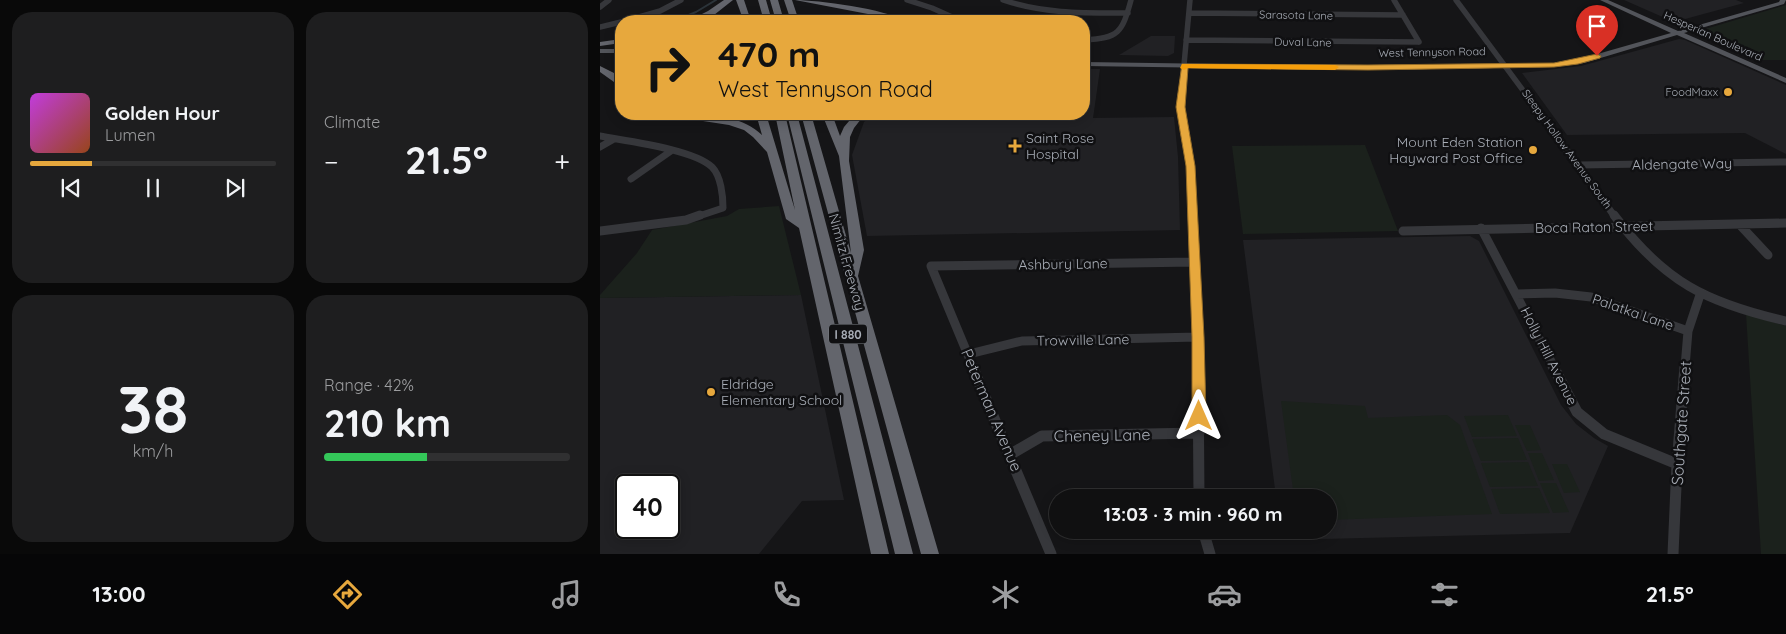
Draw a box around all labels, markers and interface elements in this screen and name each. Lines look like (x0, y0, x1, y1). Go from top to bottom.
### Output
pin (1576, 5, 1618, 56)
street label: Sarasota Lane (1259, 7, 1333, 23)
street label: Hesperian Boulevard (1661, 8, 1765, 64)
icon: arrive (1583, 12, 1611, 40)
text: 470 m (718, 32, 820, 76)
icon: right (635, 35, 700, 100)
street label: Duval Lane (1274, 35, 1332, 49)
street label: West Tennyson Road (1378, 44, 1486, 60)
text: West Tennyson Road (718, 75, 933, 103)
place label: FoodMaxx (1666, 85, 1718, 99)
marker: FoodMaxx (1722, 86, 1734, 98)
street label: Sleepy Hollow Avenue South (1519, 87, 1615, 211)
text: Golden Hour (105, 101, 220, 125)
text: Climate (324, 112, 380, 132)
text: Lumen (105, 125, 156, 145)
place label: Saint Rose Hospital (1026, 129, 1094, 163)
place label: Mount Eden Station Hayward Post Office (1389, 133, 1523, 167)
text: 21.5° (405, 136, 488, 184)
marker: Saint Rose Hospital (1008, 139, 1022, 153)
text: − (324, 144, 339, 179)
text: + (554, 144, 570, 179)
marker: Mount Eden Station Hayward Post Office (1527, 144, 1539, 156)
street label: Aldengate Way (1632, 154, 1732, 174)
icon: previous (57, 174, 85, 202)
icon: pause (139, 174, 167, 202)
icon: next (221, 174, 249, 202)
street label: Nimitz Freeway (825, 211, 869, 313)
street label: Boca Raton Street (1535, 217, 1654, 237)
street label: Ashbury Lane (1018, 254, 1108, 274)
street label: Palatka Lane (1590, 290, 1676, 334)
street label: Holly Hill Avenue (1517, 304, 1582, 408)
road number: I 880 (829, 324, 867, 344)
street label: Trowville Lane (1037, 330, 1130, 350)
street label: Peterman Avenue (957, 346, 1027, 474)
street label: Southgate Street (1667, 360, 1695, 486)
text: 38 (118, 368, 188, 449)
text: Range · 42% (324, 375, 414, 395)
place label: Eldridge Elementary School (721, 375, 842, 409)
marker: Eldridge Elementary School (705, 386, 717, 398)
position arrow (1172, 389, 1224, 441)
text: 210 km (324, 399, 451, 447)
street label: Cheney Lane (1053, 424, 1151, 446)
text: km/h (133, 441, 173, 461)
speed limit sign: 40 (615, 474, 680, 539)
text: 13:03 · 3 min · 960 m (1103, 502, 1283, 526)
icon: directions (330, 577, 365, 612)
icon: music (549, 577, 584, 612)
icon: phone (769, 577, 804, 612)
icon: climate (988, 577, 1023, 612)
icon: car (1207, 577, 1242, 612)
icon: filters (1427, 577, 1462, 612)
text: 13:00 (92, 580, 146, 608)
text: 21.5° (1646, 580, 1694, 608)

